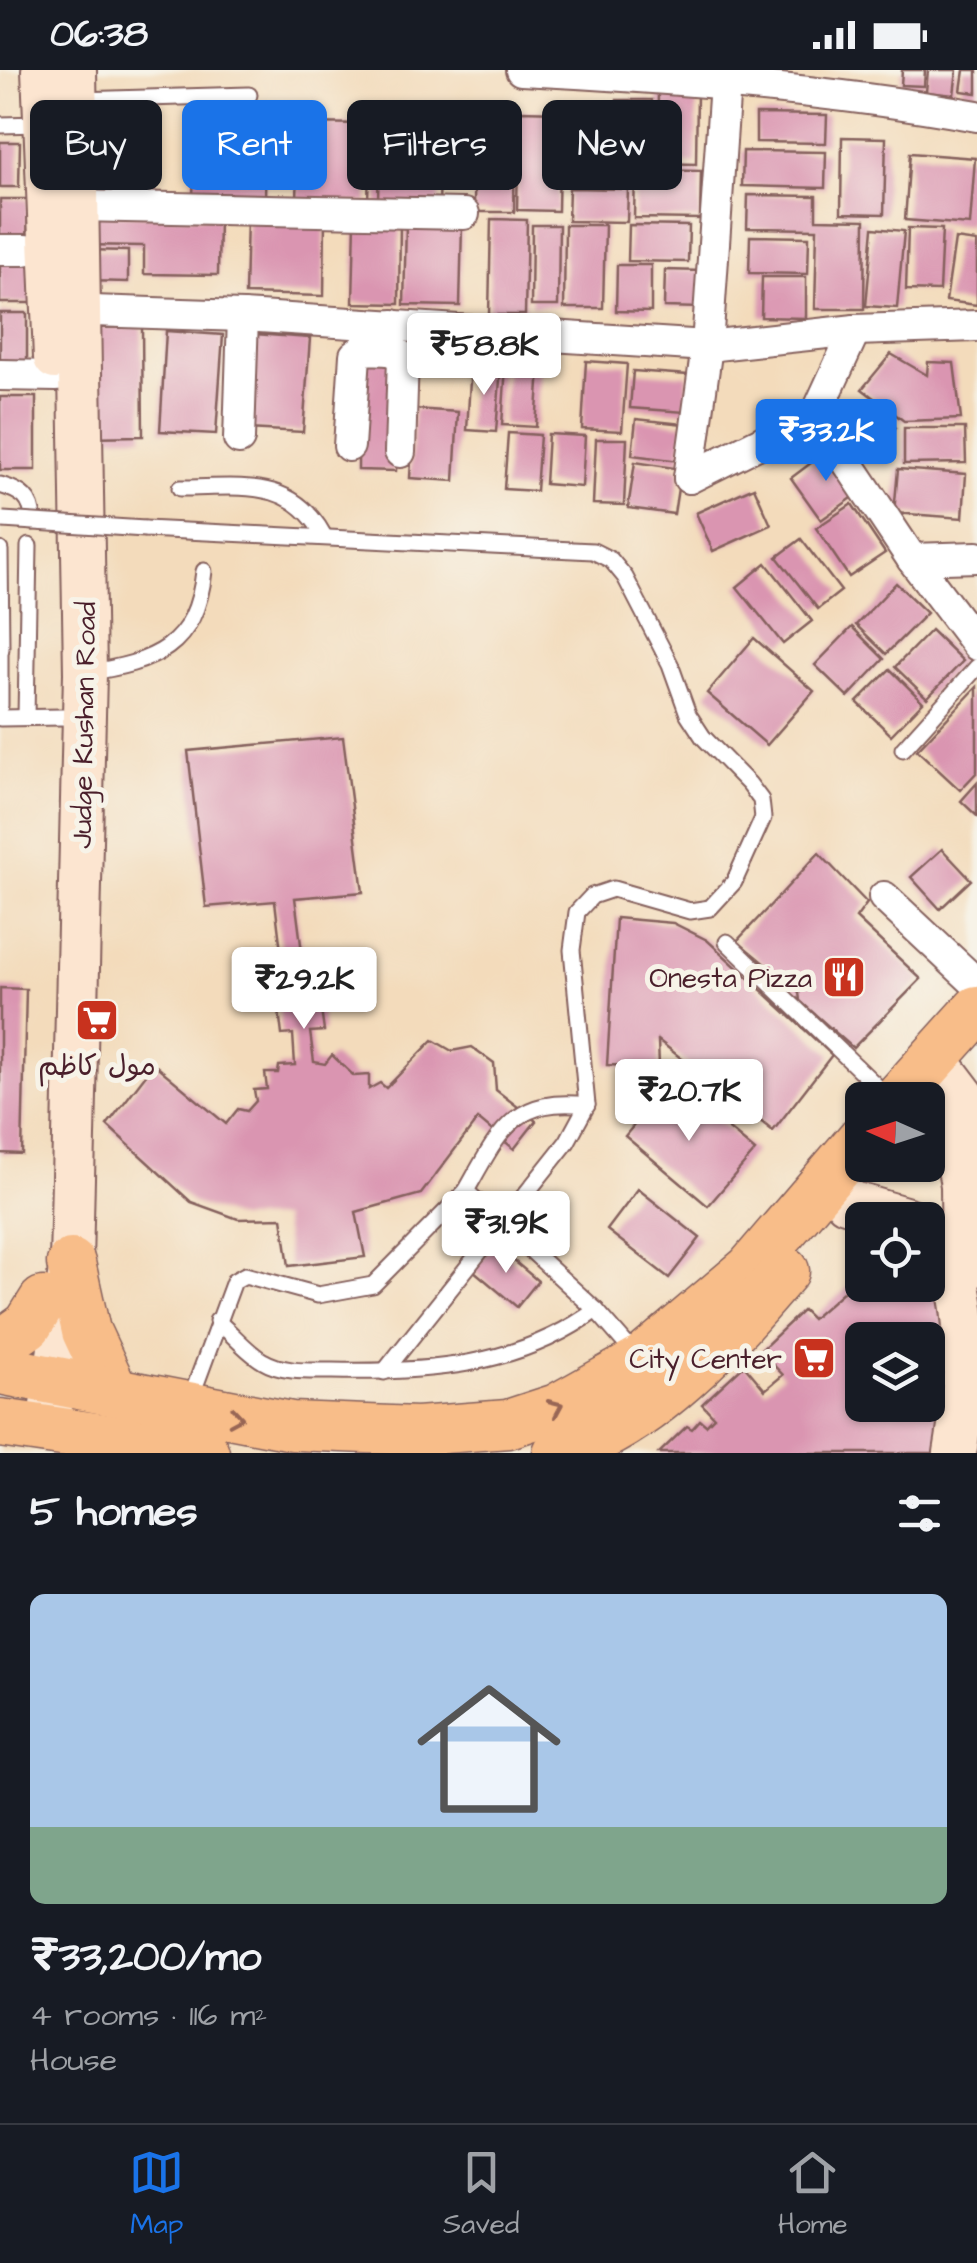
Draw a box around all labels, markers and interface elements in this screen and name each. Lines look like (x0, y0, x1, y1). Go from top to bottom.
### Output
text: 06:38 (50, 9, 148, 61)
chip: Buy (30, 100, 162, 190)
chip: Rent (182, 100, 327, 190)
chip: Filters (347, 100, 522, 190)
chip: New (542, 100, 682, 190)
pin: ₹58.8K (403, 313, 565, 398)
text: ₹58.8K (429, 323, 539, 368)
pin: ₹33.2K (745, 399, 907, 484)
text: ₹33.2K (778, 409, 874, 454)
street label: Judge Kushan Road (63, 601, 107, 849)
pin: ₹29.2K (223, 947, 385, 1032)
restaurant icon: Onesta Pizza (821, 954, 867, 1000)
text: ₹29.2K (254, 957, 354, 1002)
place label: Onesta Pizza (649, 959, 812, 998)
supermarket icon: مول كاظم (74, 997, 120, 1043)
place label: مول كاظم (38, 1047, 156, 1087)
pin: ₹20.7K (608, 1059, 770, 1144)
text: ₹20.7K (637, 1069, 741, 1114)
north arrow (845, 1082, 945, 1182)
map controls (845, 1082, 945, 1422)
pin: ₹31.9K (425, 1191, 587, 1276)
text: ₹31.9K (464, 1201, 548, 1246)
button: locate (845, 1202, 945, 1302)
button: layers (845, 1322, 945, 1422)
supermarket icon: City Center (791, 1335, 837, 1381)
place label: City Center (629, 1340, 782, 1381)
one-way arrow (546, 1399, 564, 1419)
one-way arrow (228, 1405, 244, 1426)
text: 5 homes (30, 1484, 197, 1542)
icon: filters (892, 1486, 947, 1541)
icon: home (399, 1659, 579, 1839)
text: ₹33,200/mo (30, 1929, 261, 1987)
text: 4 rooms · 116 m² (30, 1993, 267, 2038)
text: House (30, 2038, 117, 2083)
tab: Map (129, 2145, 184, 2244)
tab: Saved (443, 2145, 519, 2244)
tab: Home (778, 2145, 848, 2244)

